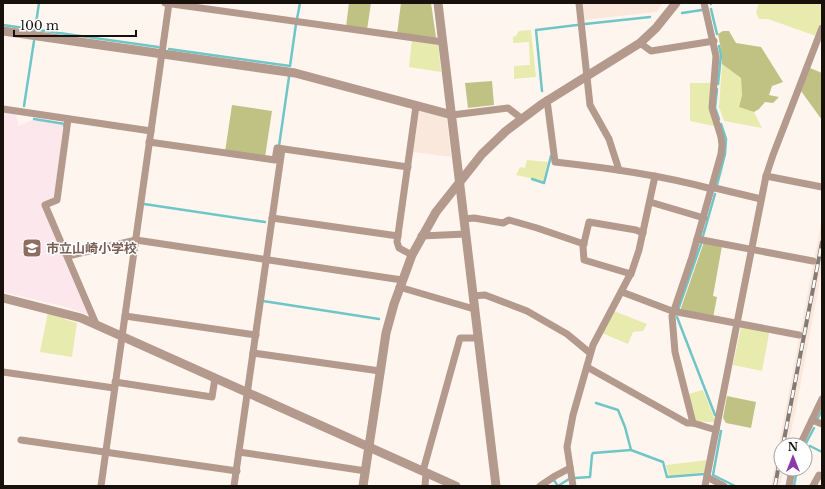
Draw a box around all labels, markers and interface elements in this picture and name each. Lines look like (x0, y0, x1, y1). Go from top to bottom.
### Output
scale bar (14, 12, 136, 38)
text: 100 m (20, 18, 59, 33)
school or university icon: 市立山崎小学校 (21, 237, 43, 259)
place label: 市立山崎小学校 (46, 240, 137, 257)
north arrow (773, 437, 813, 477)
text: N (788, 440, 799, 454)

